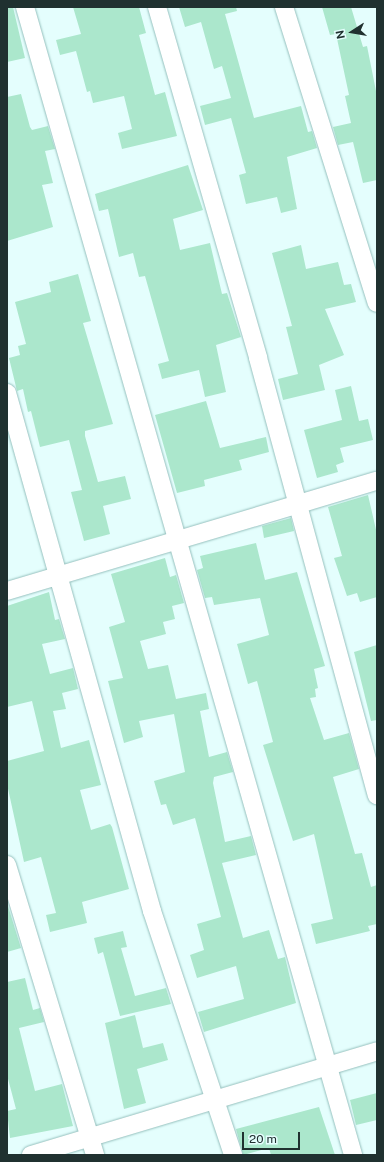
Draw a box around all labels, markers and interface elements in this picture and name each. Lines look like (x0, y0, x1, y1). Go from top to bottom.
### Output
north arrow (332, 12, 372, 52)
text: N (333, 29, 347, 40)
scale bar (244, 1124, 302, 1150)
text: 20 m (249, 1132, 277, 1146)

